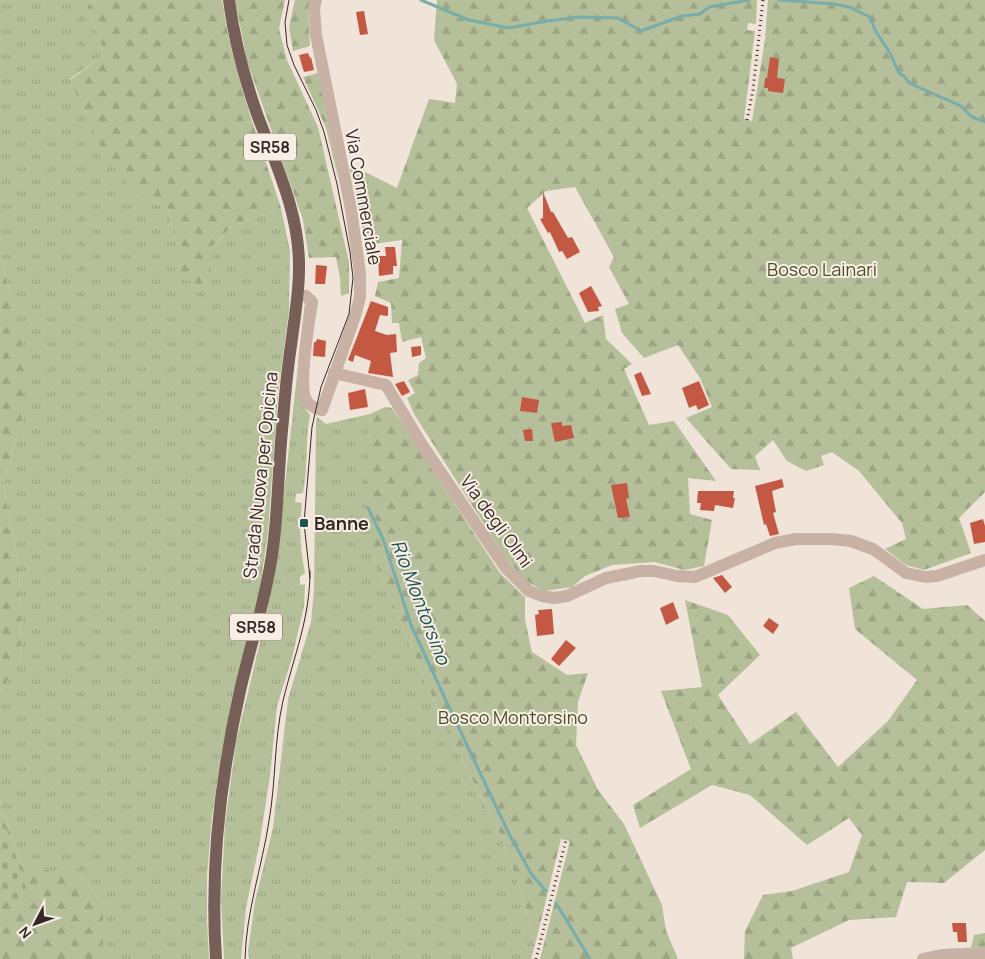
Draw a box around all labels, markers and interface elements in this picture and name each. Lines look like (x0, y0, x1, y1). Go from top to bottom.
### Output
street label: Via Commerciale (340, 127, 388, 267)
road number: SR58 (244, 134, 296, 160)
park label: Bosco Lainari (767, 257, 877, 281)
street label: Strada Nuova per Opicina (237, 370, 283, 580)
street label: Via degli Olmi (455, 470, 539, 572)
place label: Banne (314, 511, 369, 535)
marker: Banne (298, 517, 310, 529)
water label: Rio Montorsino (385, 536, 457, 670)
road number: SR58 (230, 614, 282, 640)
park label: Bosco Montorsino (438, 705, 588, 729)
north arrow (10, 899, 60, 949)
text: N (14, 923, 35, 943)

